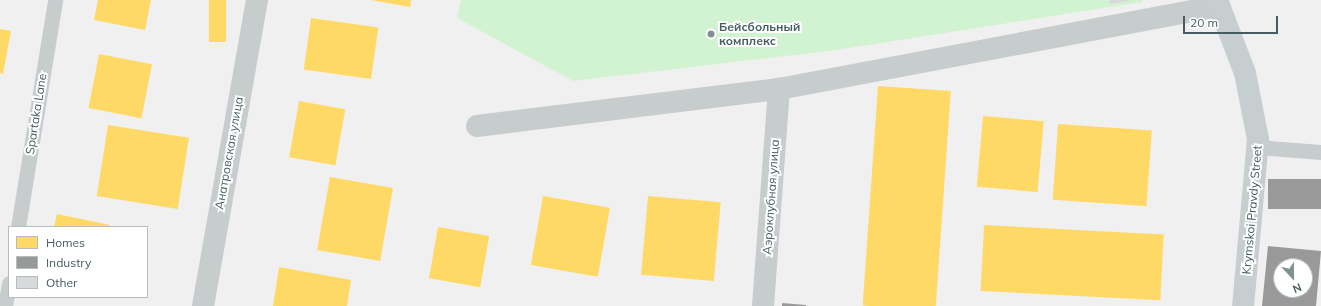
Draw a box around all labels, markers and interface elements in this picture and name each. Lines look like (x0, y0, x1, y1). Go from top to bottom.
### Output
scale bar (1185, 8, 1280, 34)
text: 20 m (1190, 15, 1218, 30)
place label: Бейсбольный комплекс (719, 20, 800, 48)
marker: Бейсбольный комплекс (706, 29, 716, 39)
street label: Spartaka Lane (22, 73, 50, 155)
street label: Анатровская улица (212, 95, 246, 211)
street label: Аэроклубная улица (760, 139, 782, 255)
street label: Krymskoi Pravdy Street (1239, 145, 1265, 275)
legend (8, 226, 148, 298)
text: Homes (46, 235, 85, 250)
text: Industry (46, 255, 91, 270)
north arrow (1273, 258, 1313, 298)
text: Other (46, 275, 77, 290)
text: N (1291, 280, 1304, 296)

